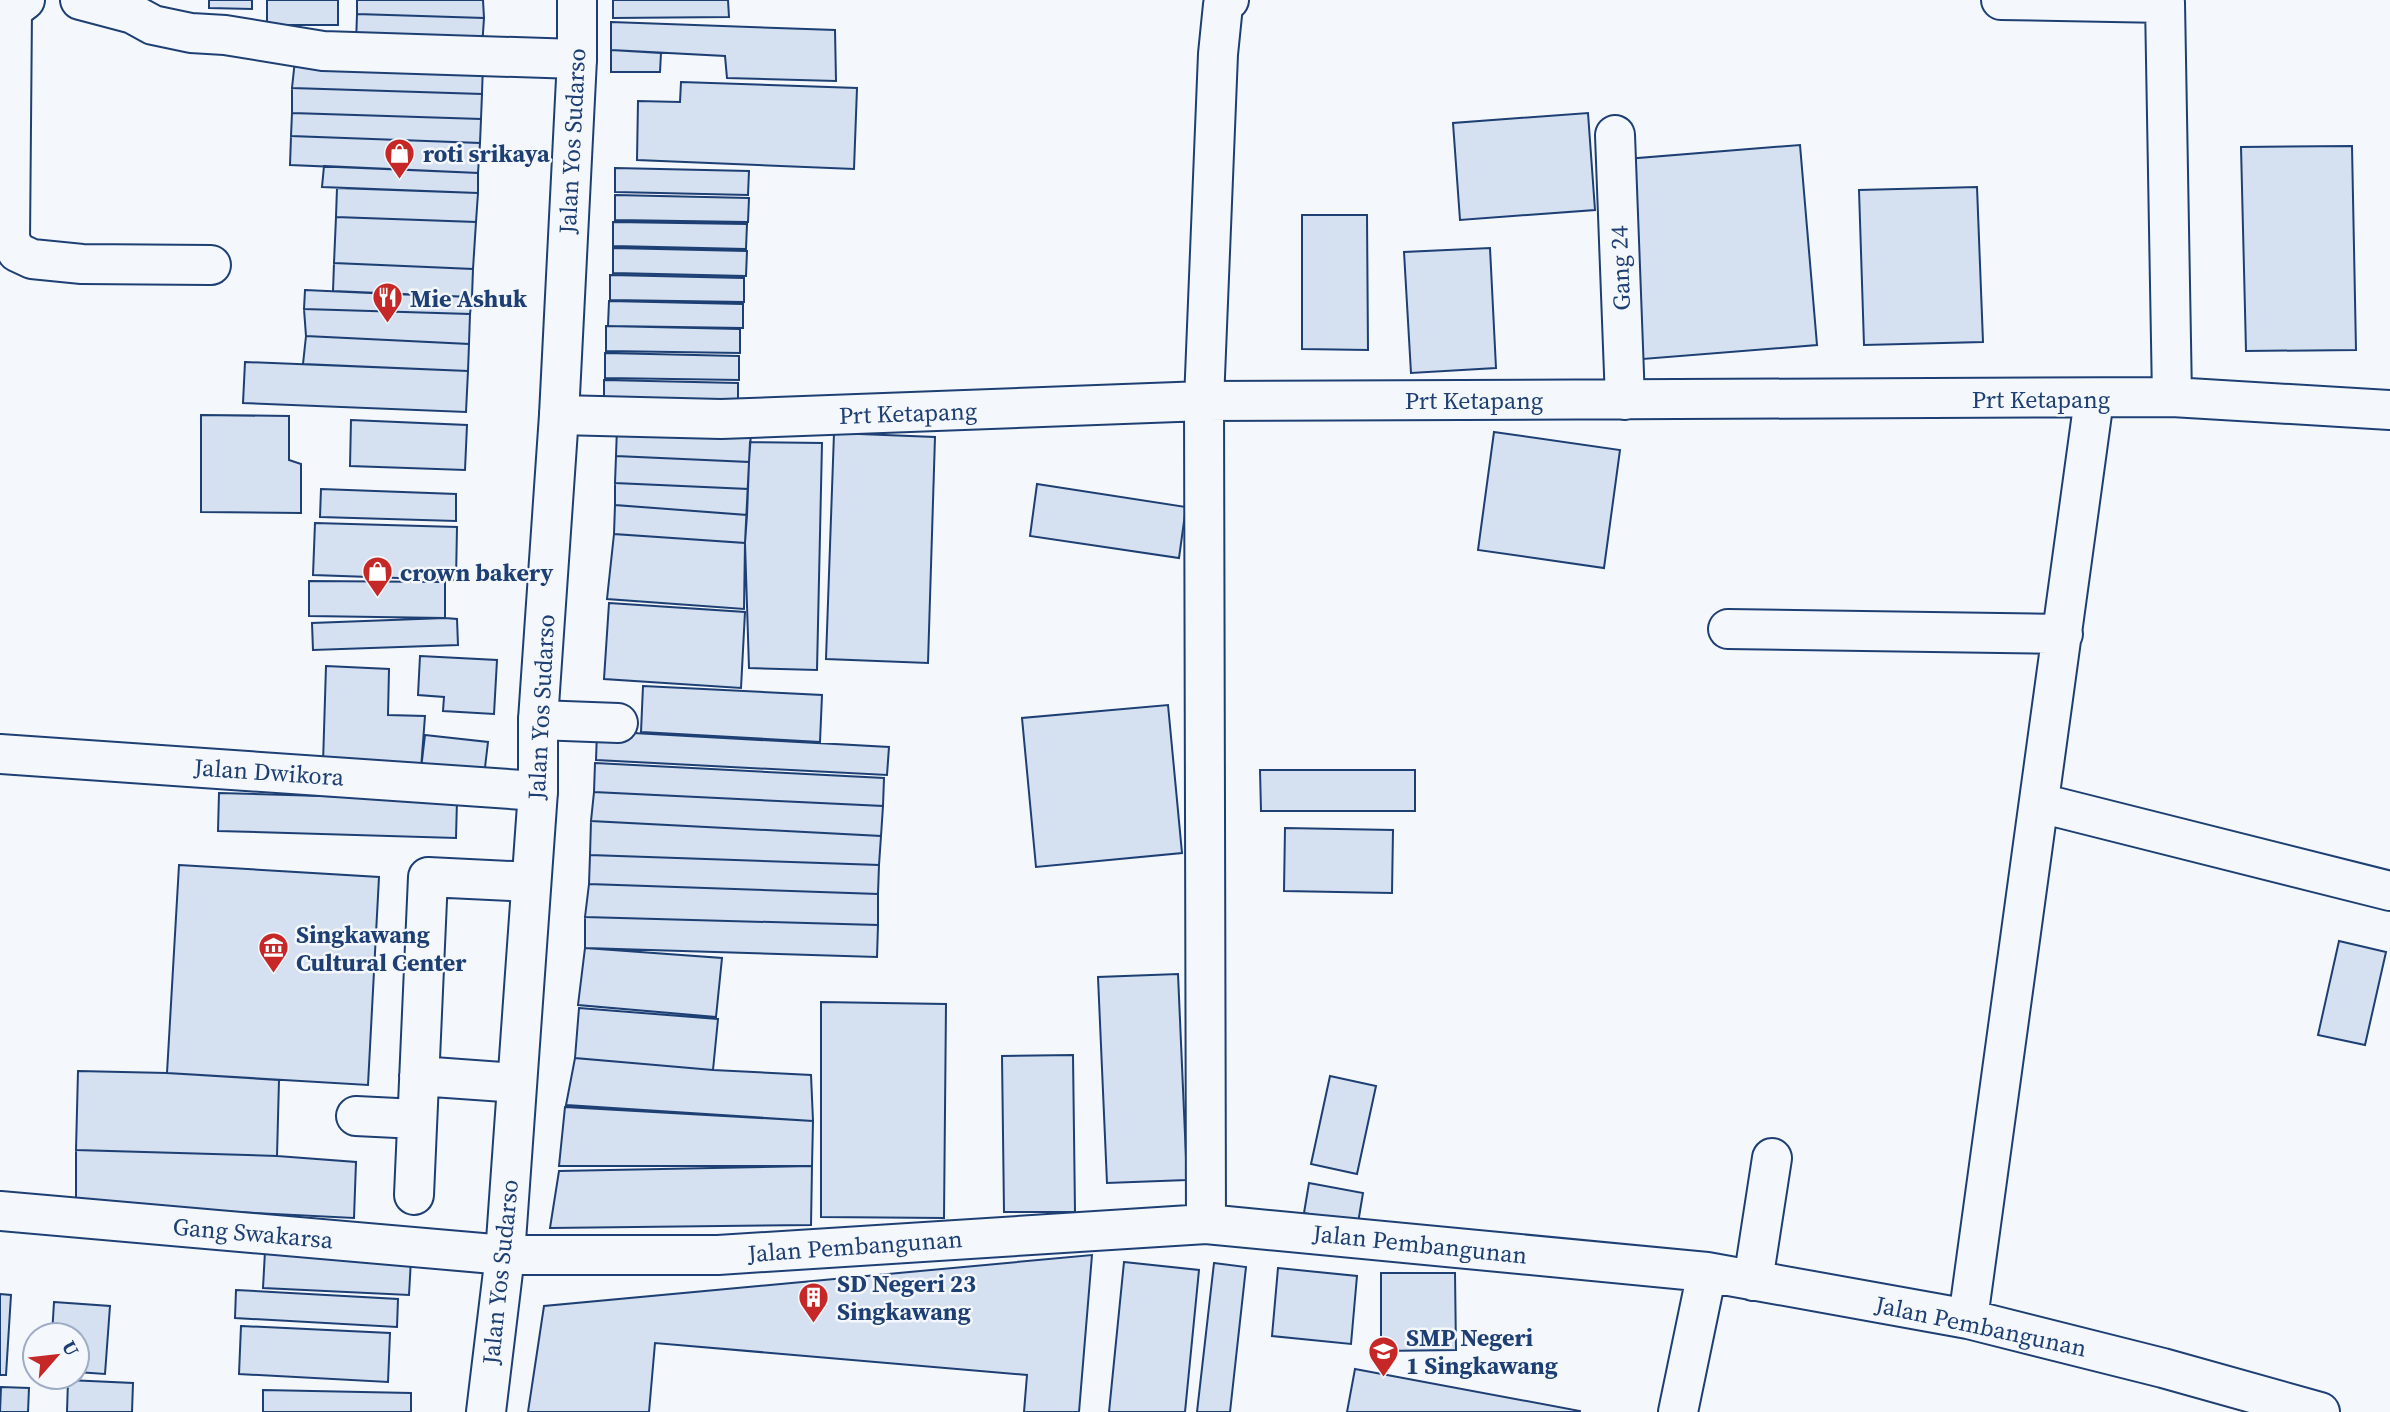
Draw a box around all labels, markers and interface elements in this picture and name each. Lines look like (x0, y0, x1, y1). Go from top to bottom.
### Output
street label: Jalan Yos Sudarso (551, 47, 593, 236)
shop icon: roti srikaya (383, 136, 417, 180)
place label: roti srikaya (423, 137, 550, 170)
street label: Gang 24 (1602, 225, 1638, 311)
restaurant icon: Mie Ashuk (370, 281, 404, 325)
place label: Mie Ashuk (410, 282, 528, 315)
street label: Prt Ketapang (1972, 383, 2110, 416)
street label: Prt Ketapang (1405, 384, 1543, 417)
street label: Prt Ketapang (838, 394, 978, 432)
shop icon: crown bakery (360, 555, 394, 599)
place label: crown bakery (400, 556, 553, 589)
street label: Jalan Yos Sudarso (520, 613, 562, 802)
street label: Jalan Dwikora (192, 750, 346, 794)
place label: Singkawang Cultural Center (296, 918, 467, 979)
museum icon: Singkawang Cultural Center (256, 931, 290, 975)
street label: Jalan Yos Sudarso (474, 1178, 526, 1367)
street label: Gang Swakarsa (171, 1210, 335, 1257)
street label: Jalan Pembangunan (1310, 1216, 1529, 1272)
street label: Jalan Pembangunan (745, 1222, 964, 1270)
place label: SD Negeri 23 Singkawang (837, 1267, 976, 1328)
building icon: SD Negeri 23 Singkawang (797, 1280, 831, 1324)
street label: Jalan Pembangunan (1871, 1287, 2090, 1365)
north arrow (21, 1321, 91, 1391)
place label: SMP Negeri 1 Singkawang (1406, 1321, 1558, 1382)
school or university icon: SMP Negeri 1 Singkawang (1366, 1334, 1400, 1378)
text: U (56, 1336, 86, 1360)

